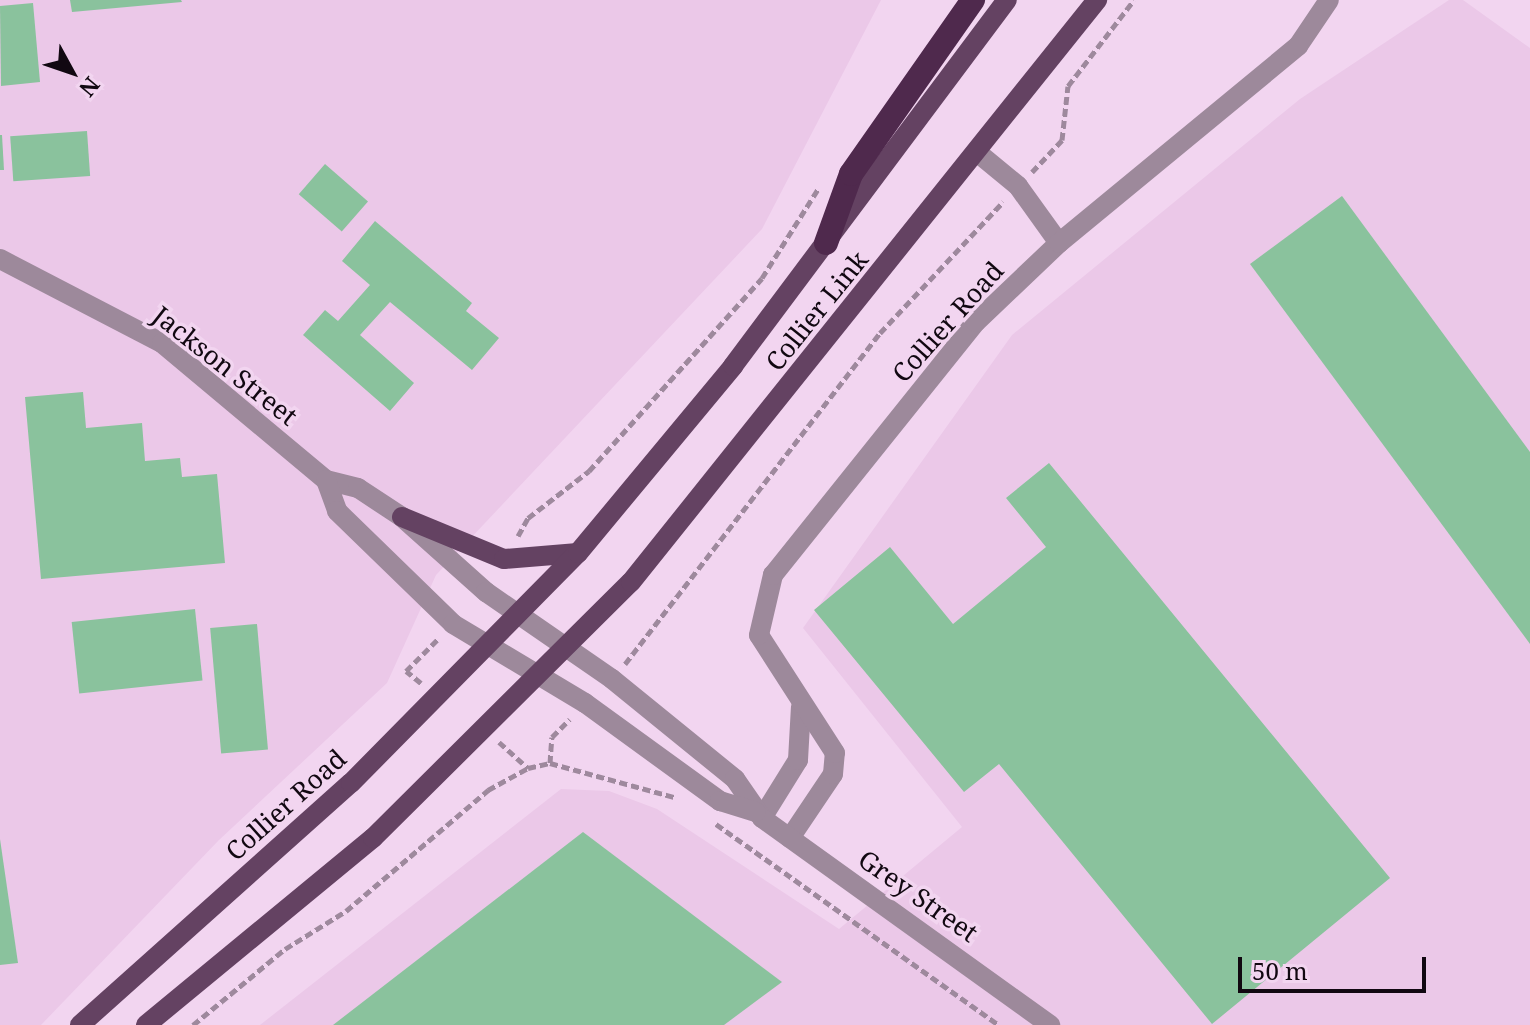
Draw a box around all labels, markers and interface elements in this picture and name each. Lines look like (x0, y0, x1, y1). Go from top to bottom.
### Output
north arrow (32, 32, 112, 112)
text: N (73, 71, 107, 104)
street label: Collier Link (759, 245, 875, 377)
street label: Collier Road (886, 255, 1010, 389)
street label: Jackson Street (147, 300, 303, 432)
street label: Collier Road (219, 743, 353, 867)
street label: Grey Street (852, 843, 984, 949)
scale bar (1242, 941, 1430, 991)
text: 50 m (1252, 954, 1308, 987)

